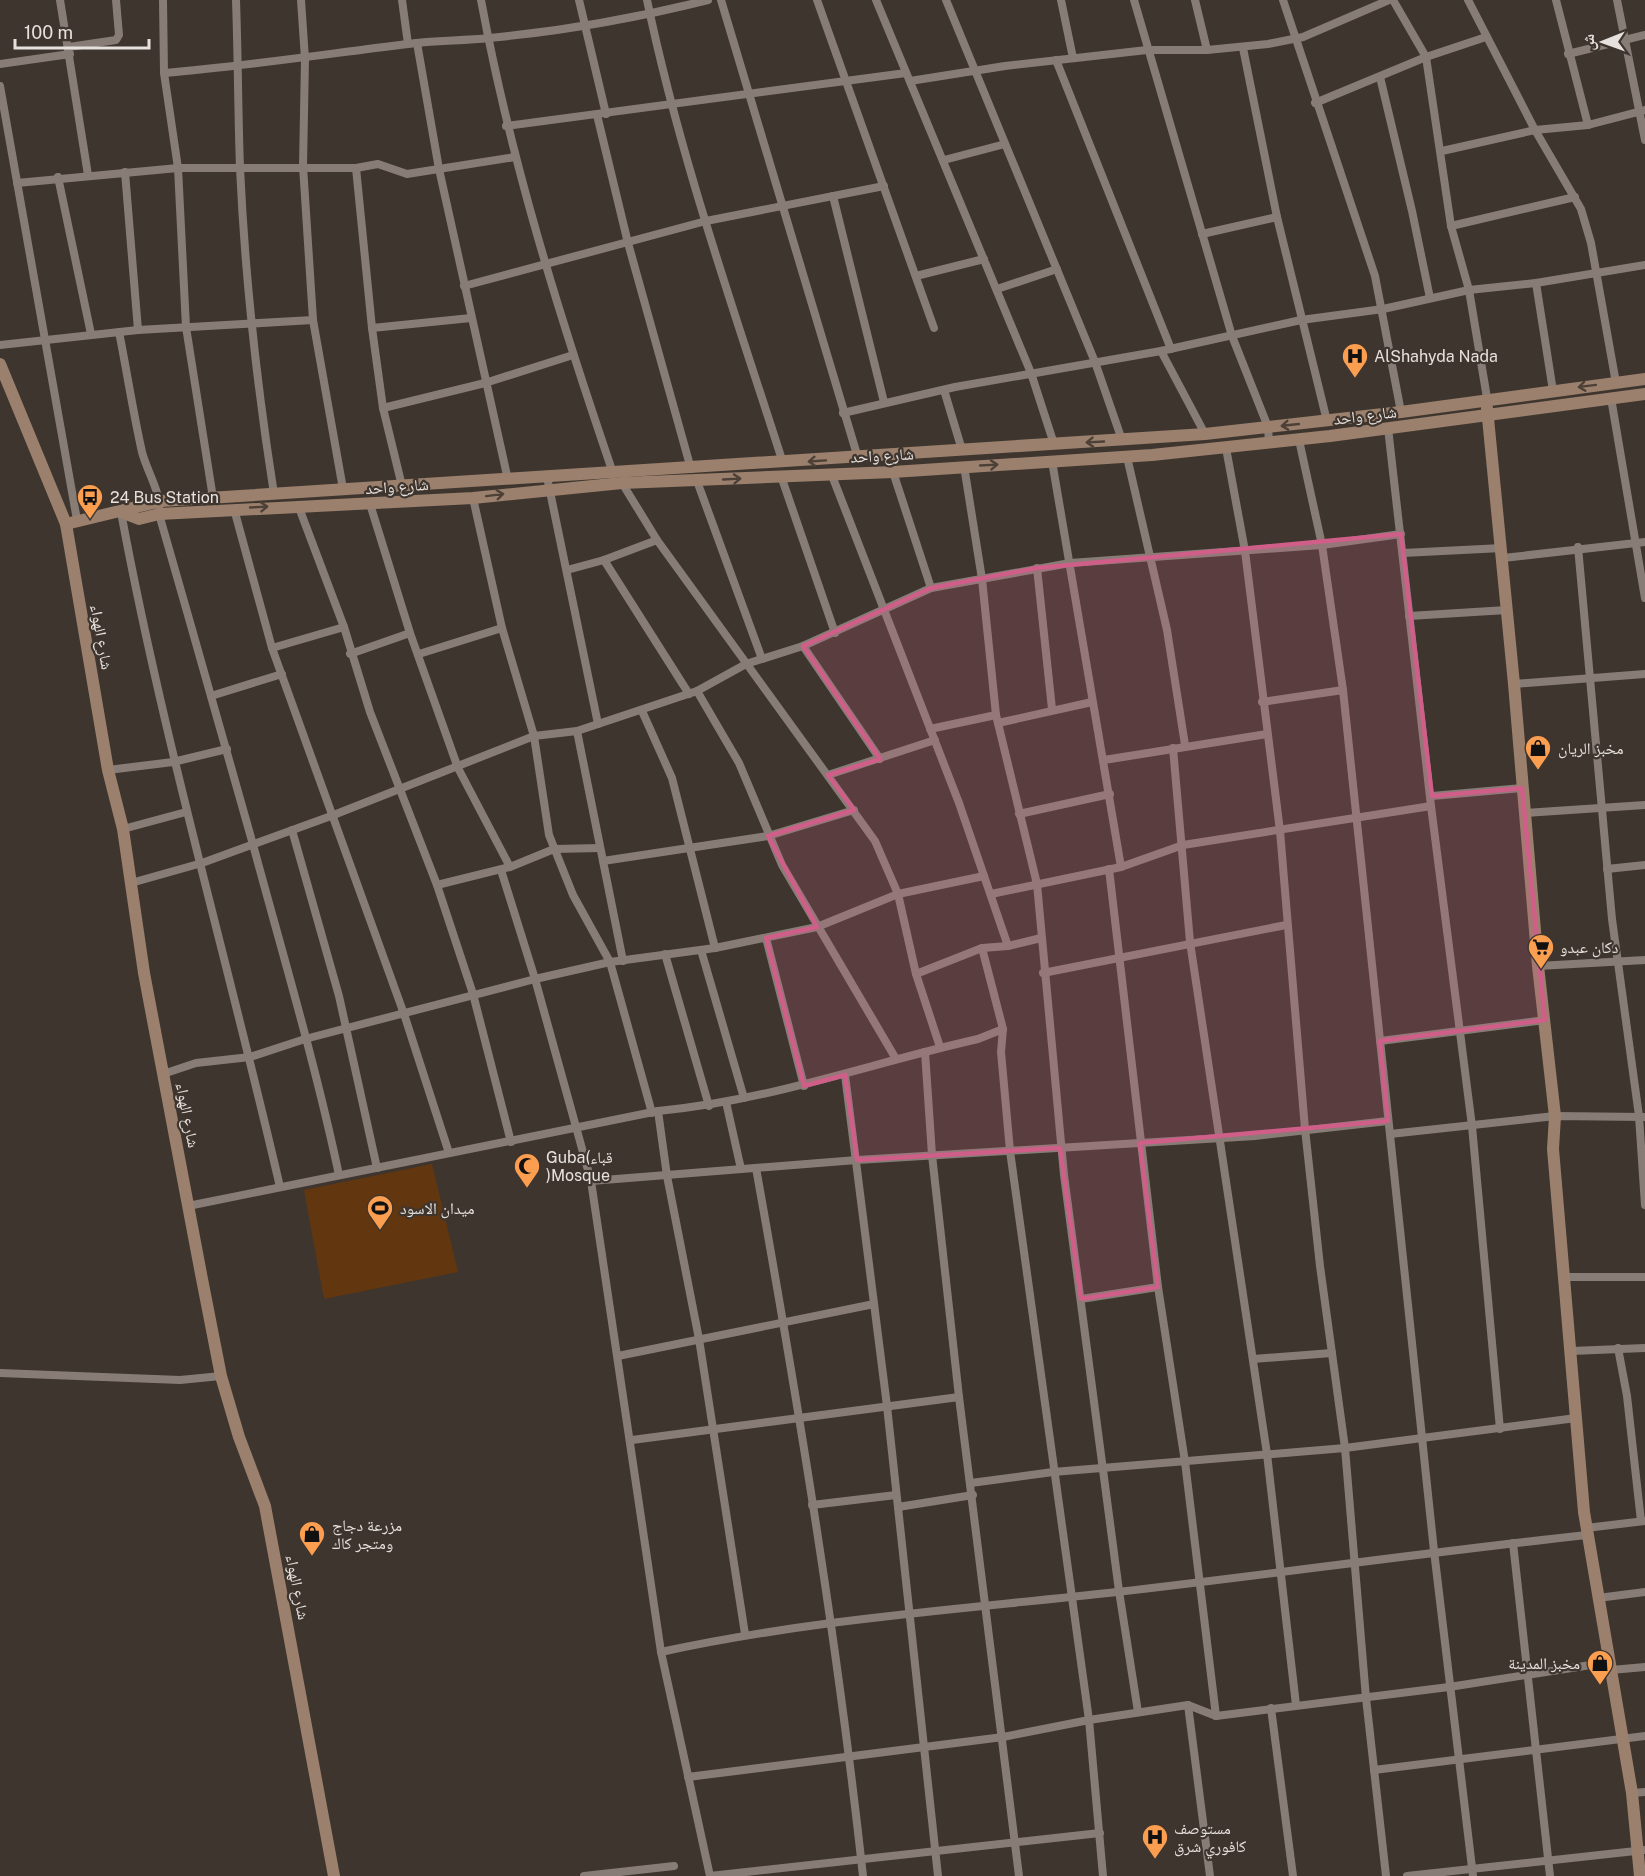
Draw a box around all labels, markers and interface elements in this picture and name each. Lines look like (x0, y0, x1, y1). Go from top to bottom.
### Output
scale bar (15, 12, 148, 50)
north arrow (1573, 12, 1633, 72)
text: 100 m (24, 22, 73, 43)
text: ش (1579, 34, 1598, 51)
hospital icon: AlShahyda Nada (1340, 341, 1370, 379)
place label: AlShahyda Nada (1374, 347, 1498, 366)
one-way arrow (1578, 381, 1597, 392)
street label: شارع واحد (1332, 402, 1398, 430)
one-way arrow (1280, 419, 1300, 430)
one-way arrow (1086, 436, 1106, 447)
street label: شارع واحد (850, 444, 914, 468)
one-way arrow (808, 456, 827, 467)
one-way arrow (979, 459, 999, 470)
one-way arrow (721, 473, 741, 484)
street label: شارع واحد (365, 475, 429, 499)
bus stop icon: 24 Bus Station (75, 482, 105, 520)
place label: 24 Bus Station (110, 488, 219, 507)
one-way arrow (485, 489, 505, 500)
one-way arrow (248, 502, 268, 513)
street label: شارع الهواء (85, 603, 117, 671)
shop icon: مخبز الريان (1523, 733, 1553, 771)
place label: مخبز الريان (1558, 739, 1624, 759)
supermarket icon: دكان عبدو (1526, 932, 1556, 970)
place label: دكان عبدو (1560, 938, 1618, 958)
street label: شارع الهواء (171, 1081, 203, 1149)
place label: Guba(قباء )Mosque (546, 1148, 613, 1185)
mosque icon: Guba(قباء )Mosque (512, 1151, 542, 1189)
sports icon: ميدان الاسود (365, 1193, 395, 1231)
place label: ميدان الاسود (400, 1199, 474, 1219)
place label: مزرعة دجاج ومتجر كاك (332, 1516, 402, 1553)
shop icon: مزرعة دجاج ومتجر كاك (297, 1519, 327, 1557)
street label: شارع الهواء (281, 1553, 313, 1621)
shop icon: مخبز المدينة (1585, 1648, 1615, 1686)
place label: مخبز المدينة (1508, 1654, 1580, 1673)
place label: مستوصف كافوري شرق (1174, 1819, 1247, 1859)
hospital icon: مستوصف كافوري شرق (1140, 1822, 1170, 1860)

